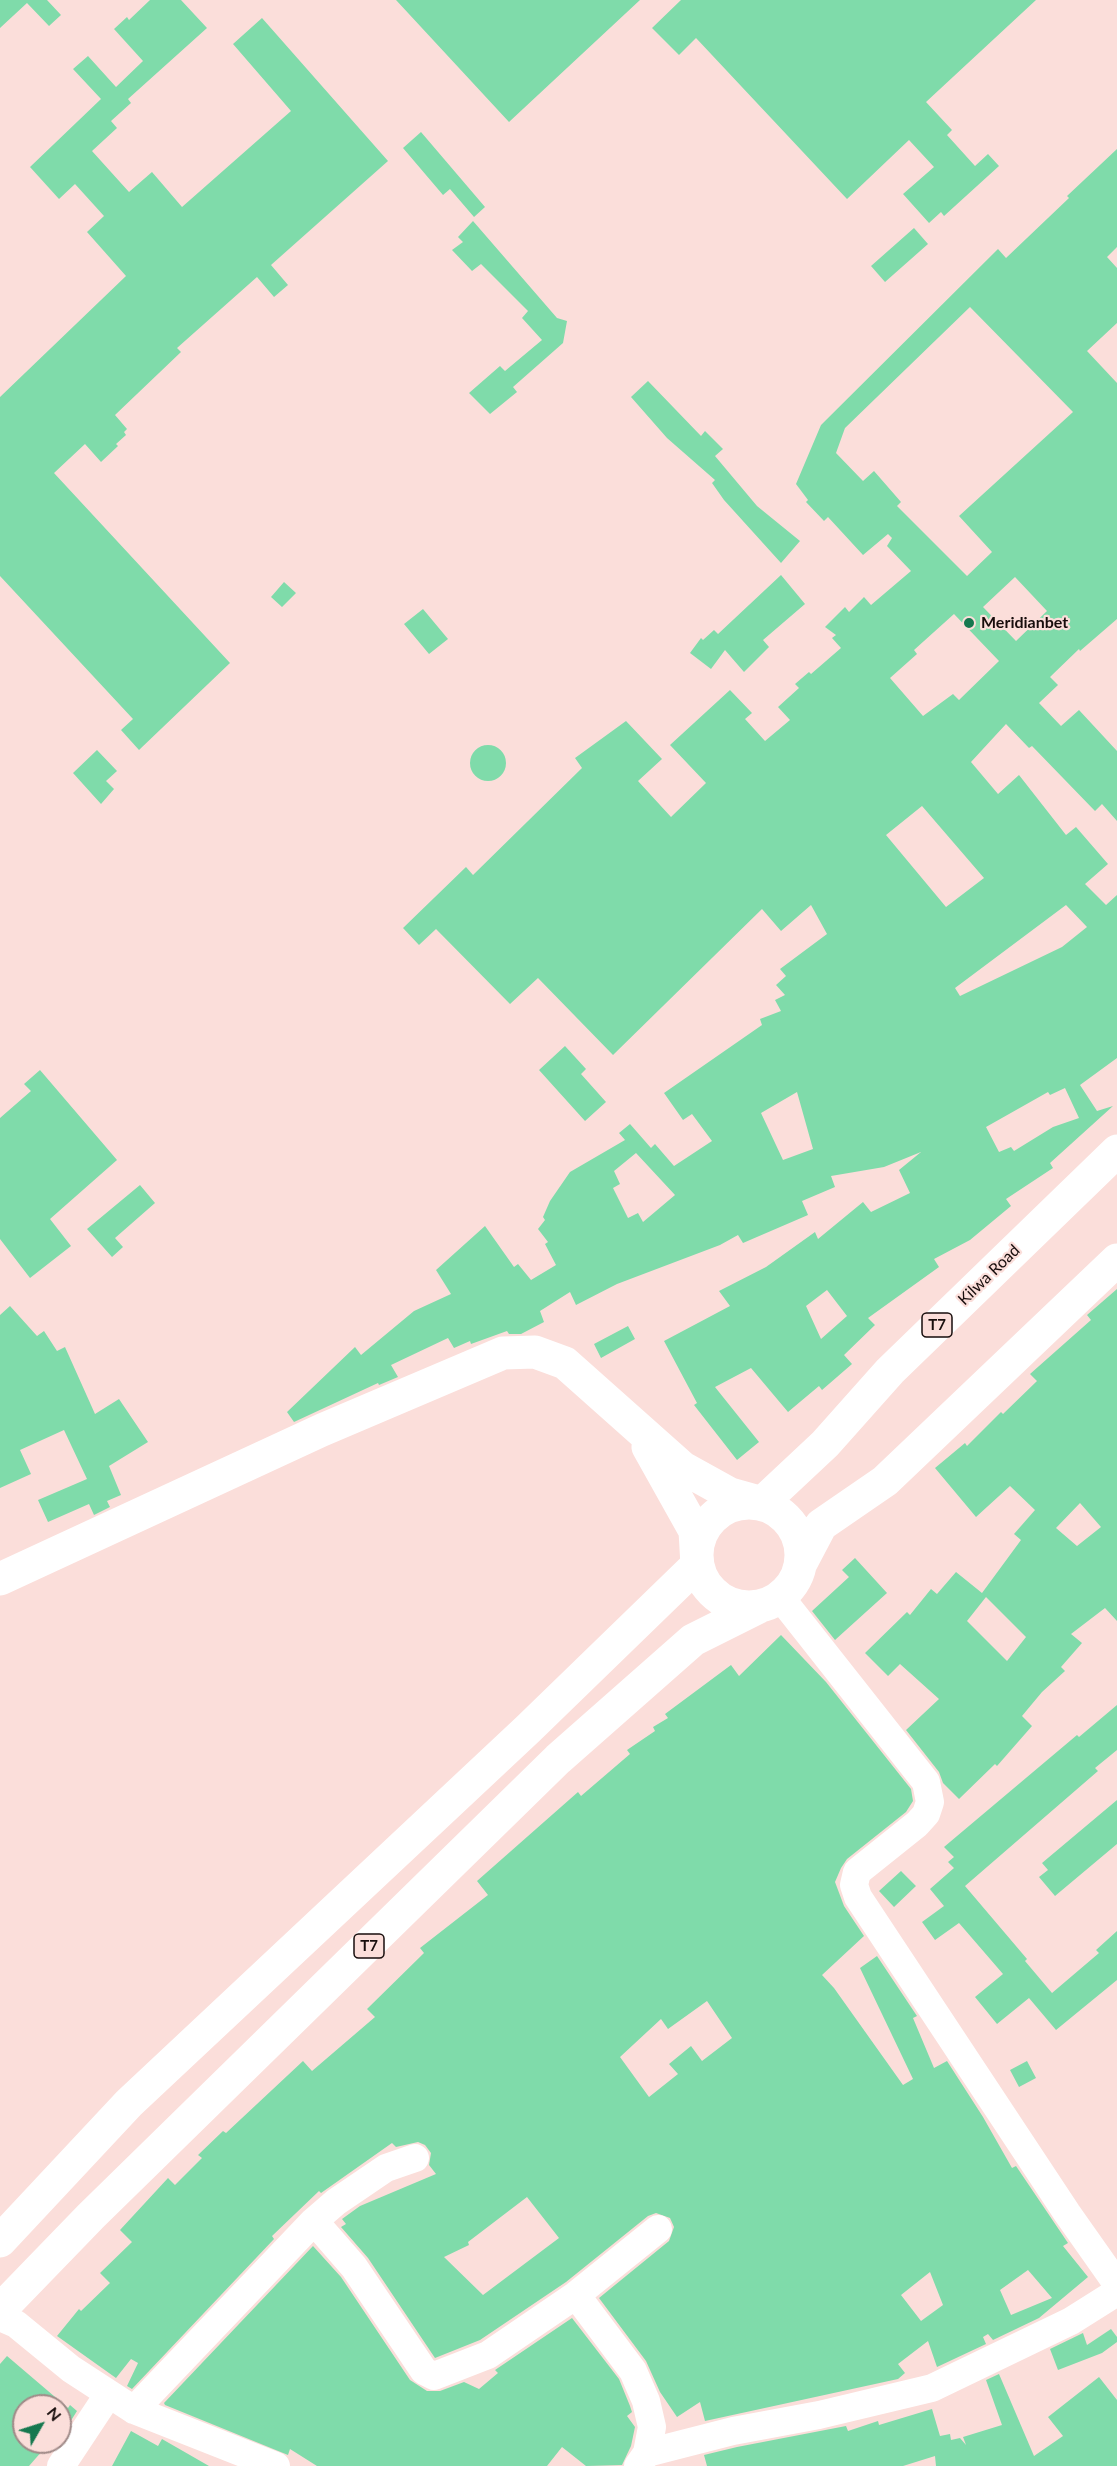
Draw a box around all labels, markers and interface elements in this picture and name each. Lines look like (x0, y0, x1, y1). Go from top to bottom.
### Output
place label: Meridianbet (981, 613, 1068, 633)
marker: Meridianbet (962, 616, 976, 630)
street label: Kilwa Road (954, 1241, 1024, 1309)
road number: T7 (922, 1313, 952, 1337)
road number: T7 (354, 1934, 384, 1958)
north arrow (12, 2394, 72, 2454)
text: N (44, 2403, 66, 2424)

